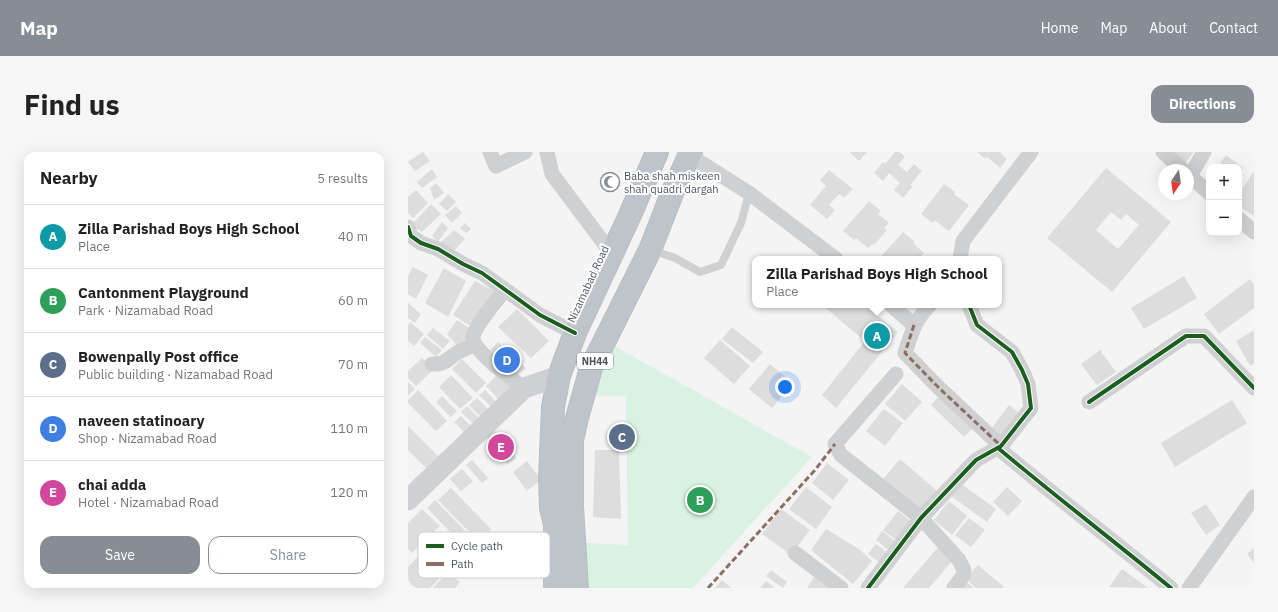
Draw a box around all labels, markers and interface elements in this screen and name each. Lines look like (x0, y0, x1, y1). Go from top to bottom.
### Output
text: Map (20, 16, 58, 40)
text: Home (1041, 19, 1078, 37)
text: Map (1100, 19, 1127, 37)
text: About (1149, 19, 1187, 37)
text: Contact (1209, 19, 1258, 37)
button: Directions (1151, 85, 1254, 123)
text: Find us (24, 86, 120, 123)
north arrow (1158, 164, 1194, 200)
map controls (1206, 164, 1242, 236)
button: + (1206, 164, 1242, 200)
text: Nearby (40, 167, 98, 189)
place label: Baba shah miskeen shah quadri dargah (624, 169, 720, 196)
text: 5 results (317, 170, 368, 187)
mosque icon: Baba shah miskeen shah quadri dargah (599, 171, 621, 193)
button: − (1206, 200, 1242, 236)
text: Zilla Parishad Boys High School (78, 219, 299, 238)
text: A (49, 228, 57, 245)
text: 40 m (338, 228, 368, 245)
text: Place (78, 238, 110, 255)
street label: Nizamabad Road (564, 243, 612, 325)
popup (752, 256, 1002, 308)
text: Zilla Parishad Boys High School (766, 264, 988, 283)
text: Cantonment Playground (78, 283, 249, 302)
text: Place (766, 283, 798, 300)
text: B (49, 292, 57, 309)
text: 60 m (338, 292, 368, 309)
text: Park · Nizamabad Road (78, 302, 213, 319)
pin: A (864, 321, 890, 351)
pin: D (494, 345, 520, 375)
text: Bowenpally Post office (78, 347, 239, 366)
road number: NH44 (577, 353, 613, 369)
text: C (49, 356, 57, 373)
text: 70 m (338, 356, 368, 373)
text: Public building · Nizamabad Road (78, 366, 273, 383)
your location (775, 377, 795, 397)
text: naveen statinoary (78, 411, 204, 430)
text: D (48, 420, 58, 437)
text: 110 m (330, 420, 368, 437)
pin: C (609, 422, 635, 452)
text: Shop · Nizamabad Road (78, 430, 217, 447)
pin: E (488, 432, 514, 462)
text: chai adda (78, 475, 146, 494)
text: E (49, 484, 57, 501)
text: 120 m (330, 484, 368, 501)
pin: B (687, 485, 713, 515)
text: Hotel · Nizamabad Road (78, 494, 219, 511)
legend (418, 532, 550, 578)
button: Save (40, 536, 200, 574)
button: Share (208, 536, 368, 574)
text: Cycle path (451, 539, 503, 553)
text: Path (451, 557, 474, 571)

